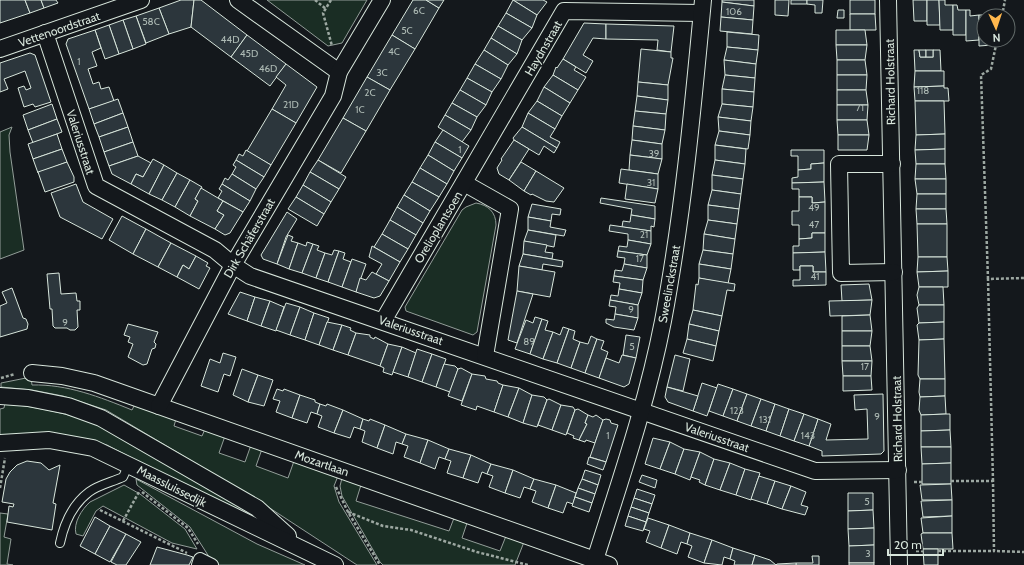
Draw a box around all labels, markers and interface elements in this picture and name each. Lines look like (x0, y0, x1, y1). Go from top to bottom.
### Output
house number: 6C (413, 4, 425, 17)
house number: 106 (726, 5, 742, 18)
street label: Vettenoordstraat (16, 8, 102, 50)
north arrow (976, 8, 1016, 48)
house number: 58C (142, 15, 160, 28)
street label: Haydnstraat (521, 18, 565, 78)
house number: 5C (401, 24, 413, 37)
text: N (992, 31, 1001, 45)
house number: 44D (221, 33, 239, 46)
street label: Richard Holstraat (882, 39, 898, 125)
house number: 4C (388, 45, 400, 58)
house number: 45D (240, 47, 258, 60)
house number: 1 (77, 55, 81, 68)
house number: 46D (259, 62, 277, 75)
house number: 3C (376, 66, 388, 79)
house number: 118 (917, 84, 929, 97)
house number: 2C (364, 86, 376, 99)
house number: 21D (283, 98, 299, 111)
house number: 71 (856, 101, 864, 114)
house number: 1C (355, 103, 365, 116)
street label: Valeriusstraat (63, 108, 99, 176)
house number: 1 (458, 143, 462, 156)
house number: 39 (648, 147, 660, 160)
house number: 31 (647, 176, 655, 189)
street label: Orelioplantsoen (411, 188, 466, 266)
street label: Dirk Schäferstraat (220, 195, 278, 281)
house number: 49 (808, 201, 820, 214)
house number: 47 (809, 218, 819, 231)
house number: 21 (640, 228, 648, 241)
street label: Sweelinckstraat (655, 244, 683, 324)
house number: 17 (636, 252, 644, 265)
house number: 41 (810, 270, 820, 283)
house number: 9 (628, 303, 634, 316)
street label: Valeriusstraat (377, 312, 445, 348)
house number: 9 (62, 316, 68, 329)
house number: 89 (523, 335, 535, 348)
house number: 5 (629, 340, 635, 353)
house number: 17 (861, 360, 869, 373)
street label: Richard Holstraat (889, 376, 905, 462)
house number: 123 (730, 404, 744, 417)
house number: 9 (874, 410, 880, 423)
house number: 131 (759, 413, 771, 426)
street label: Valeriusstraat (683, 419, 751, 455)
house number: 1 (606, 429, 610, 442)
house number: 143 (801, 429, 815, 442)
street label: Mozartlaan (293, 447, 351, 479)
street label: Maassluissedijk (135, 462, 210, 510)
house number: 5 (864, 495, 870, 508)
scale bar (888, 531, 943, 557)
text: 20 m (894, 537, 922, 552)
house number: 3 (865, 547, 871, 560)

